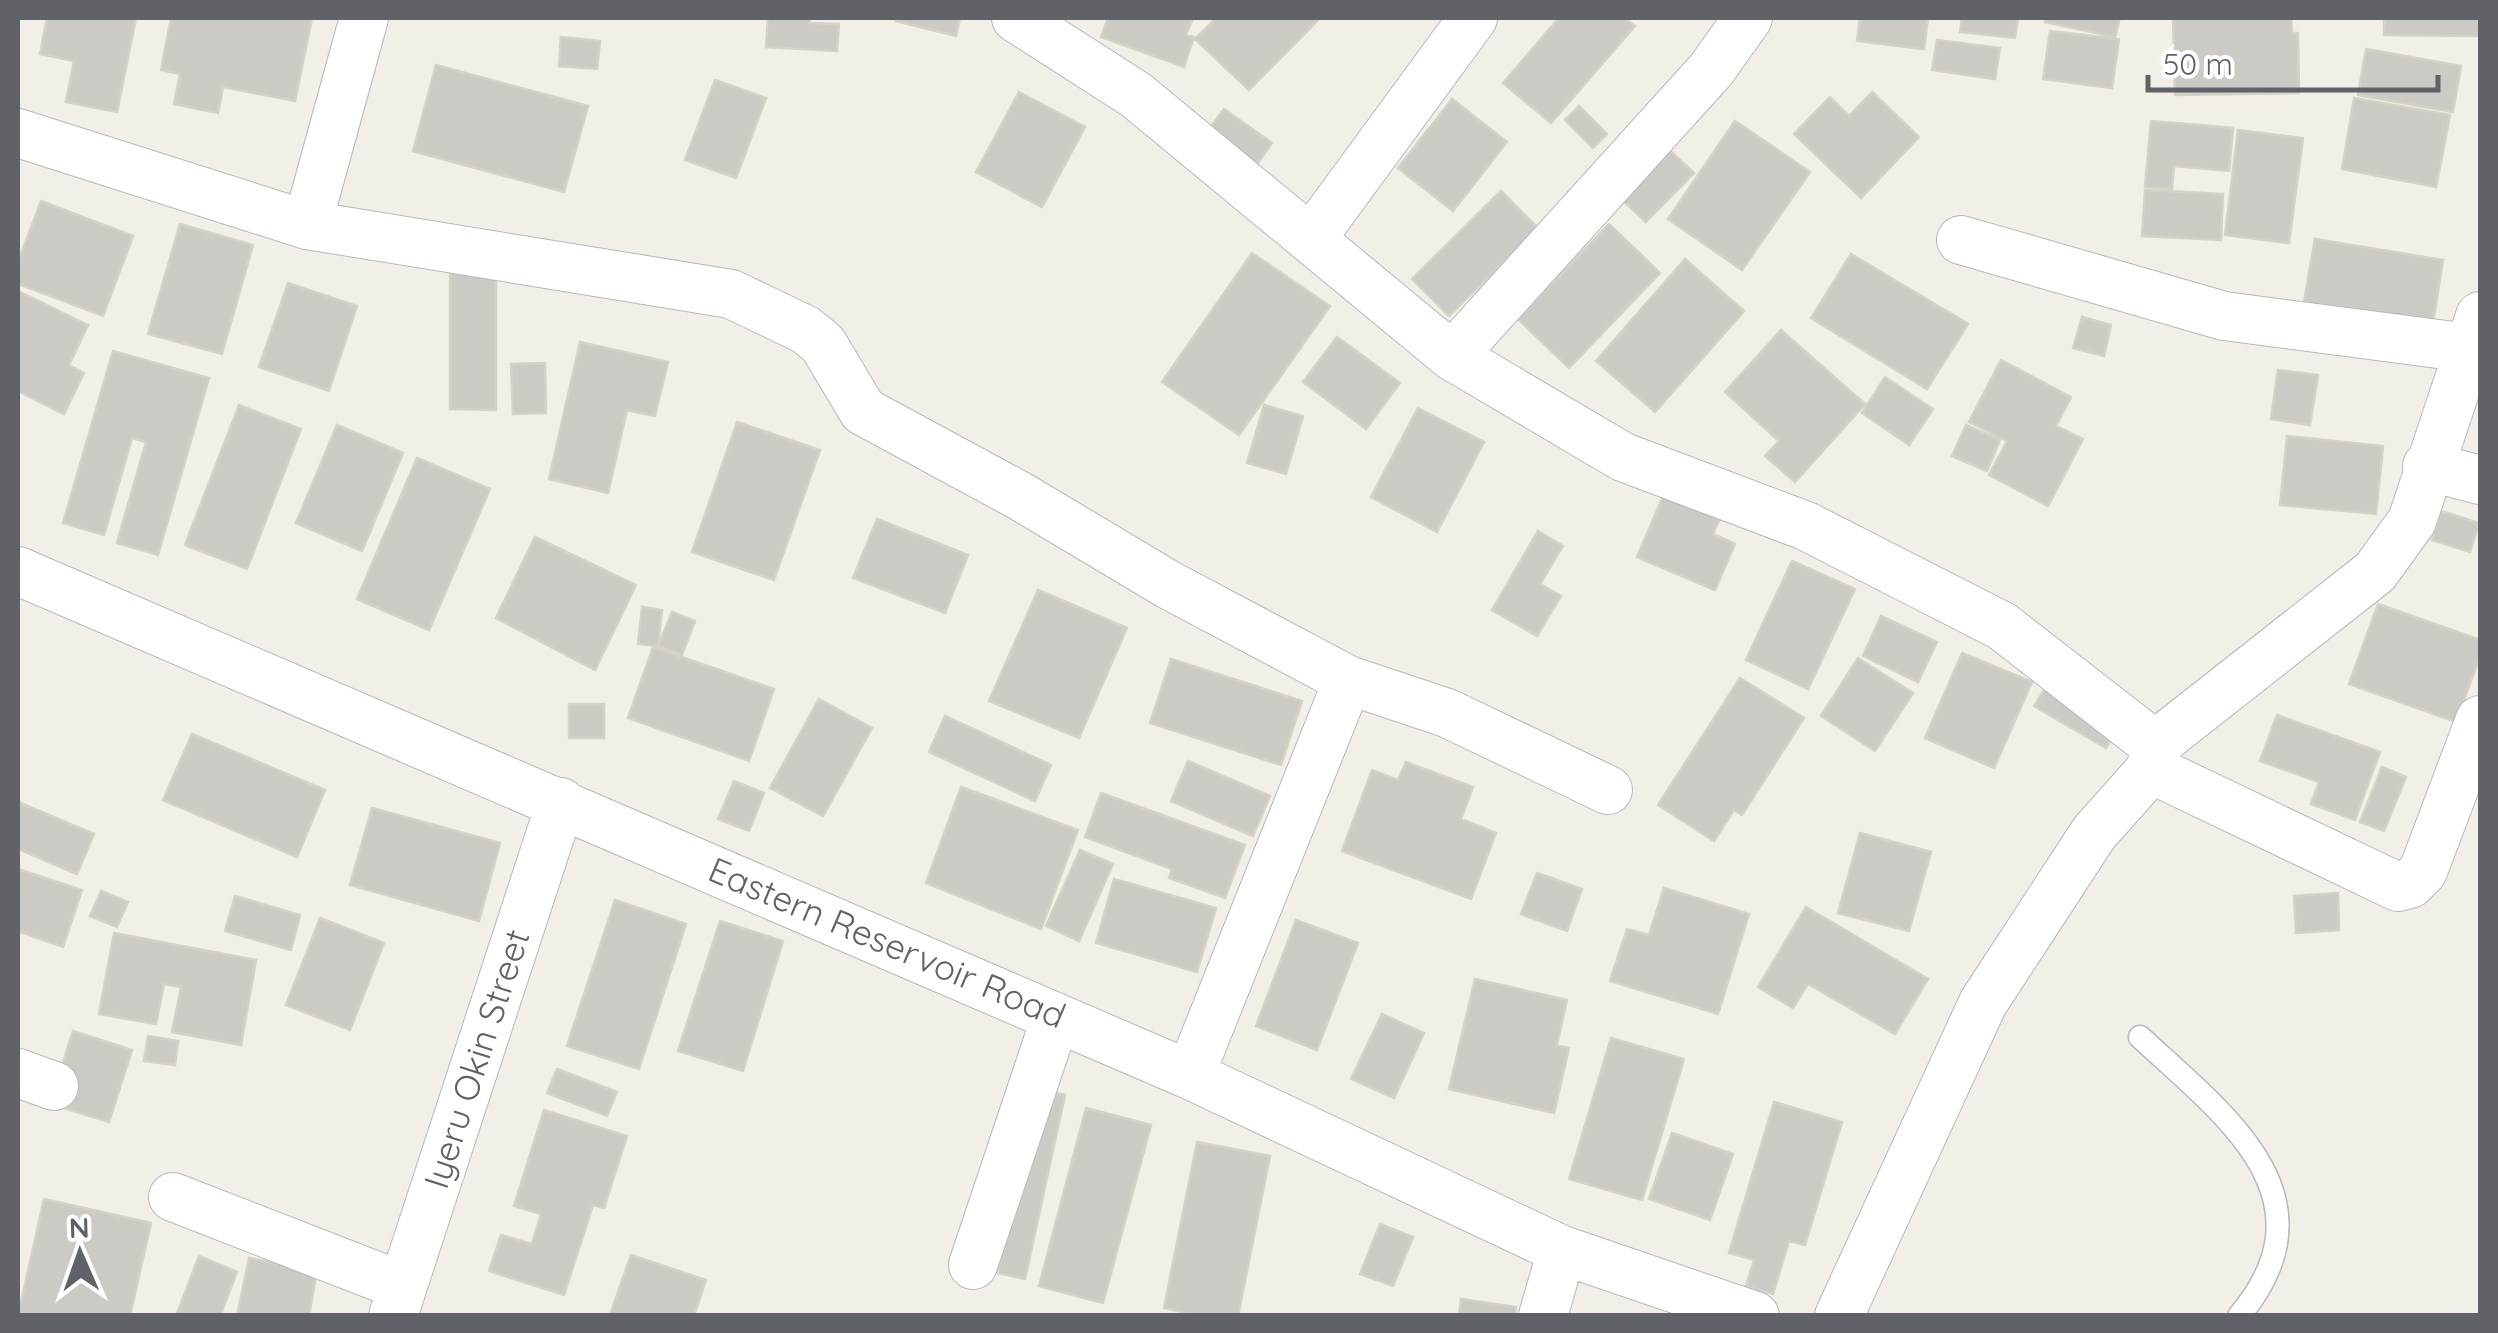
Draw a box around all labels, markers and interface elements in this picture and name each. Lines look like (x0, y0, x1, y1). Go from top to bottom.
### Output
scale bar (2148, 30, 2438, 92)
text: 50 m (2163, 45, 2233, 83)
street label: Eastern Reservoir Road (702, 847, 1073, 1037)
street label: Iyeru Okin Street (413, 924, 539, 1194)
north arrow (30, 1203, 130, 1303)
text: N (68, 1210, 90, 1245)

